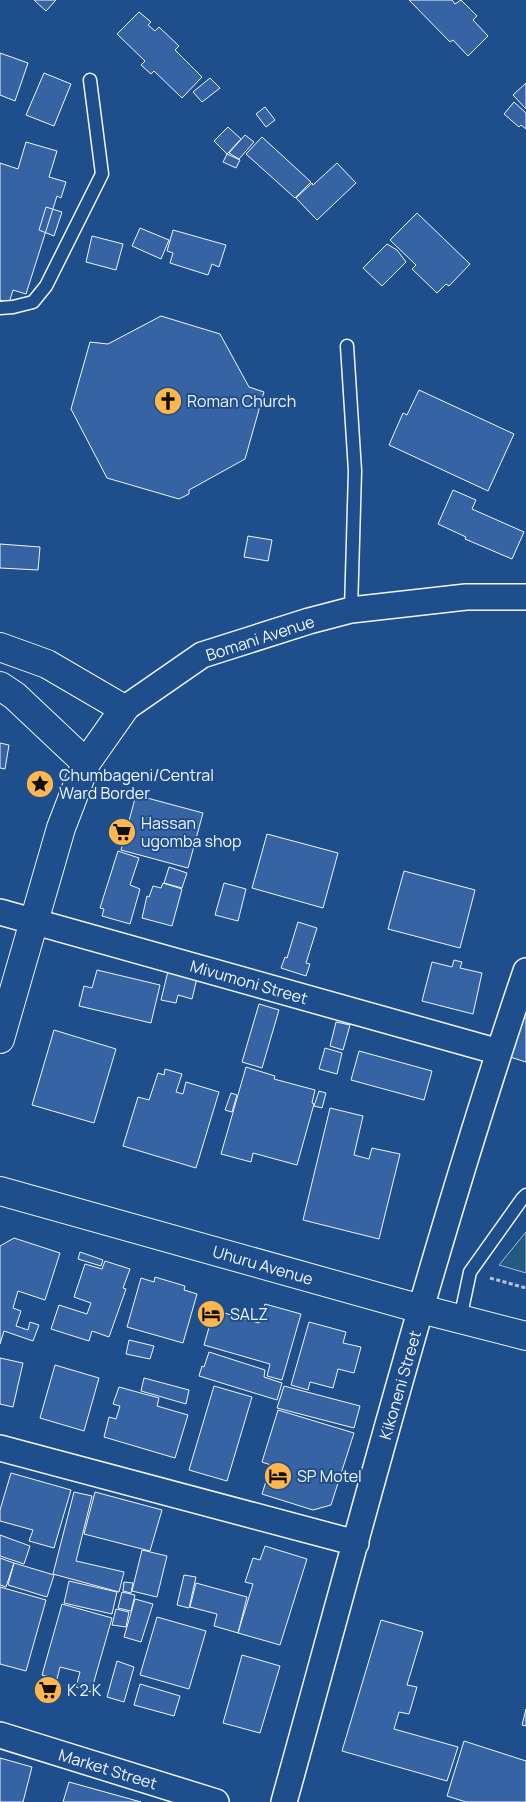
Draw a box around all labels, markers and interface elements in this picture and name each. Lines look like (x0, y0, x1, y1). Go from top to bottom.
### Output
church icon: Roman Church (153, 386, 183, 416)
place label: Roman Church (187, 390, 296, 412)
street label: Bomani Avenue (203, 610, 317, 666)
place label: Chumbageni/Central Ward Border (59, 764, 214, 804)
place icon: Chumbageni/Central Ward Border (25, 769, 55, 799)
place label: Hassan ugomba shop (141, 812, 241, 852)
supermarket icon: Hassan ugomba shop (107, 817, 137, 847)
street label: Mivumoni Street (188, 955, 310, 1009)
street label: Uhuru Avenue (210, 1240, 316, 1290)
hotel icon: SALZ (196, 1299, 226, 1329)
place label: SALZ (230, 1303, 268, 1325)
street label: Kikoneni Street (374, 1328, 426, 1442)
hotel icon: SP Motel (263, 1461, 293, 1491)
place label: SP Motel (297, 1465, 362, 1487)
supermarket icon: K 2 K (33, 1675, 63, 1705)
place label: K 2 K (67, 1679, 102, 1701)
street label: Market Street (56, 1744, 160, 1794)

